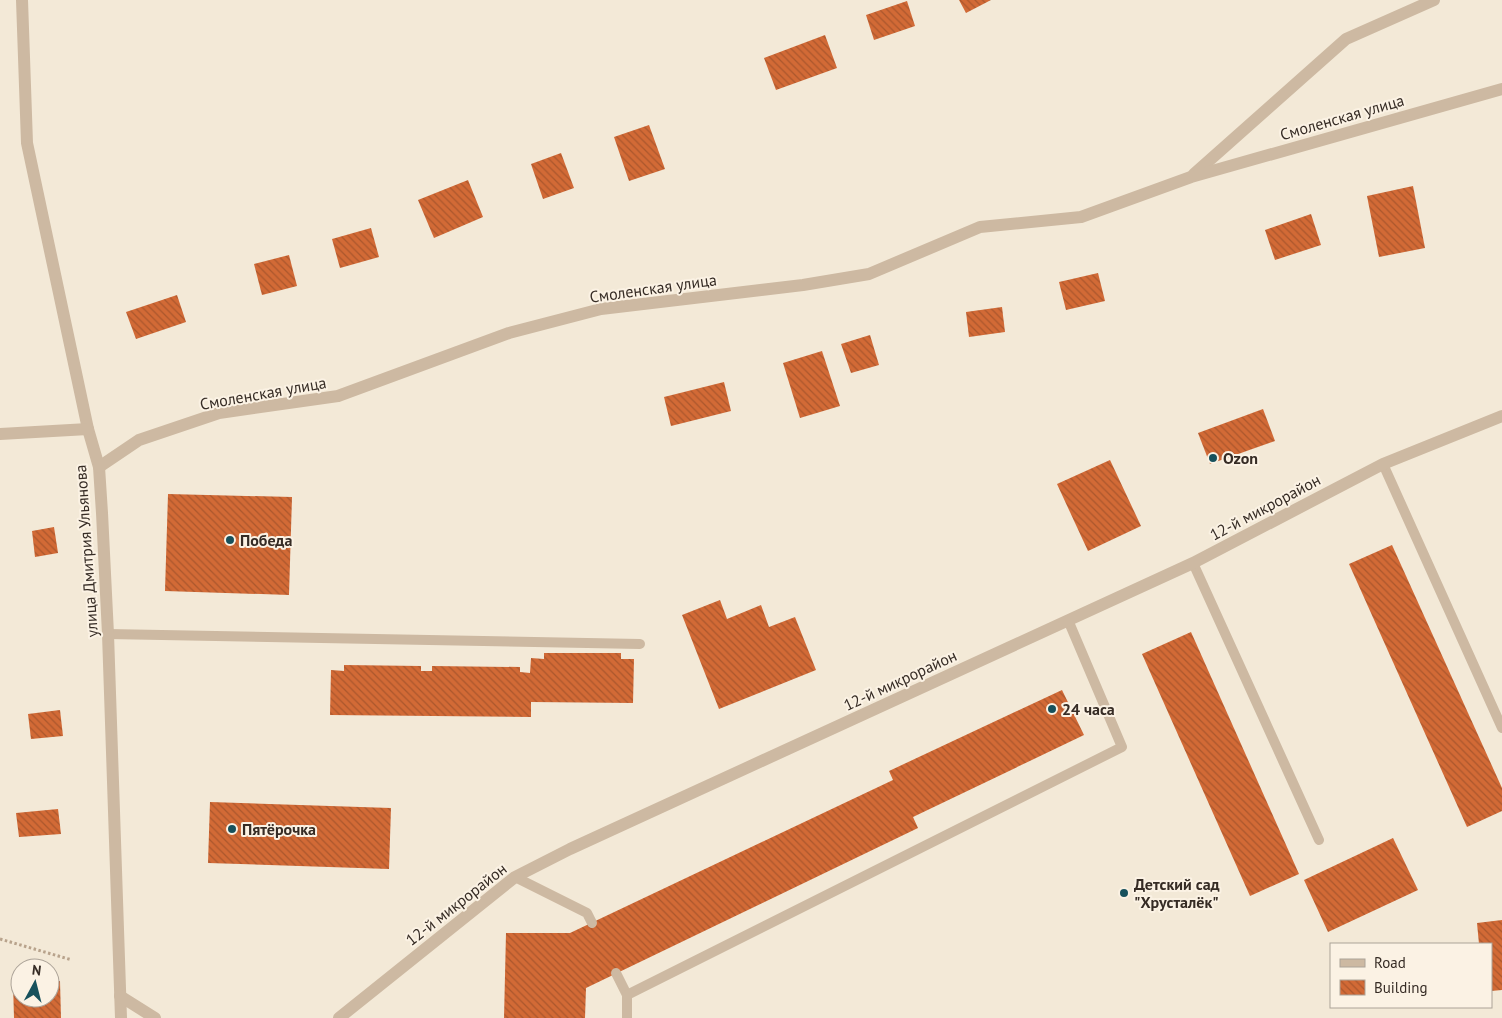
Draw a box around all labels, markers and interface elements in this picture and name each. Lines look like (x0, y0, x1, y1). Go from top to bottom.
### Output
street label: Смоленская улица (1278, 90, 1406, 144)
street label: Смоленская улица (588, 269, 718, 307)
street label: Смоленская улица (198, 372, 328, 414)
place label: Ozon (1223, 448, 1258, 468)
marker: Ozon (1207, 452, 1219, 464)
street label: улица Дмитрия Ульянова (70, 464, 102, 638)
street label: 12-й микрорайон (1206, 469, 1324, 545)
place label: Победа (240, 530, 292, 550)
marker: Победа (224, 534, 236, 546)
street label: 12-й микрорайон (840, 645, 960, 715)
place label: 24 часа (1062, 699, 1115, 719)
marker: 24 часа (1046, 703, 1058, 715)
place label: Пятёрочка (242, 819, 316, 839)
marker: Пятёрочка (226, 823, 238, 835)
street label: 12-й микрорайон (401, 858, 511, 950)
place label: Детский сад "Хрусталёк" (1134, 874, 1220, 912)
marker: Детский сад "Хрусталёк" (1118, 887, 1130, 899)
legend (1330, 943, 1492, 1008)
text: Road (1374, 953, 1406, 972)
north arrow (10, 958, 60, 1008)
text: N (31, 961, 42, 980)
text: Building (1374, 978, 1428, 997)

